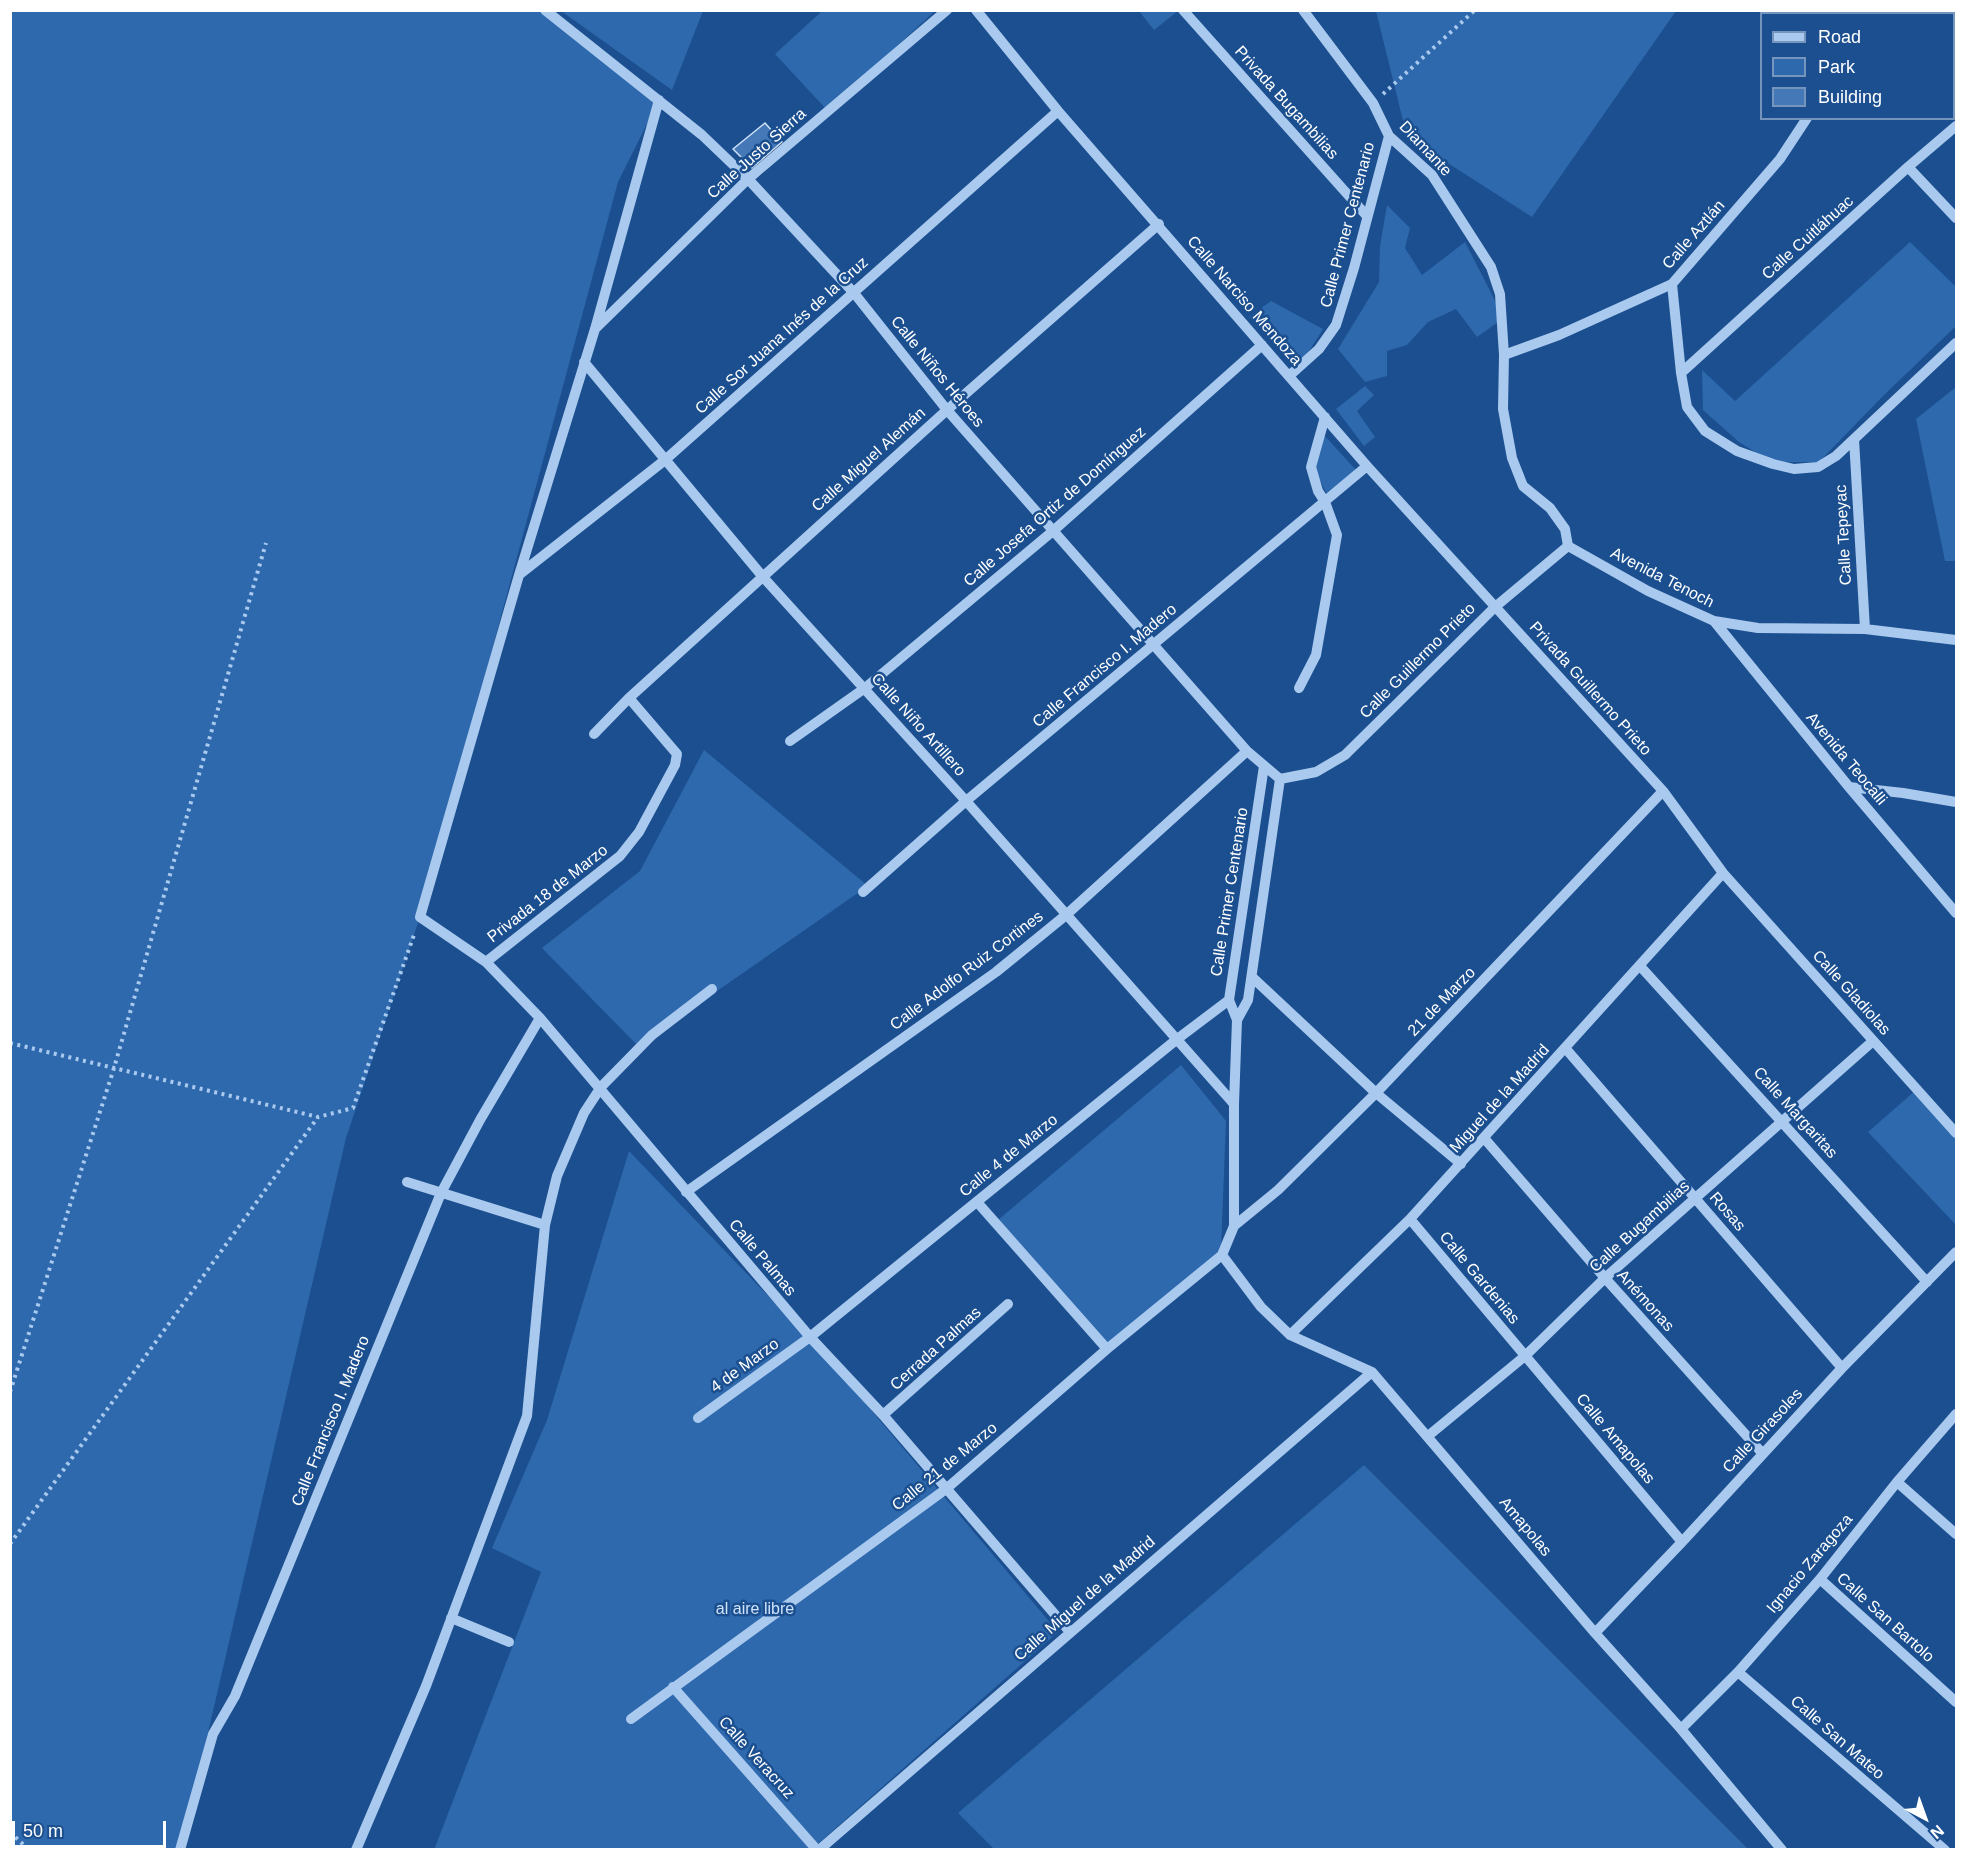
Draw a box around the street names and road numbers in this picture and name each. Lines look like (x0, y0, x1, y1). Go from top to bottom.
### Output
street label: Privada Bugambilias (1230, 42, 1342, 164)
street label: Calle Justo Sierra (704, 105, 810, 203)
street label: Diamante (1395, 117, 1455, 181)
street label: Calle Primer Centenario (1317, 140, 1379, 310)
street label: Calle Cuitláhuac (1758, 192, 1858, 284)
street label: Calle Aztlán (1659, 196, 1729, 274)
street label: Calle Narciso Mendoza (1182, 232, 1306, 370)
street label: Calle Sor Juana Inés de la Cruz (692, 253, 872, 419)
street label: Calle Niños Héroes (886, 312, 988, 432)
street label: Calle Miguel Alemán (808, 404, 930, 516)
street label: Calle Josefa Ortiz de Domínguez (960, 423, 1150, 591)
street label: Calle Tepeyac (1832, 484, 1856, 586)
street label: Avenida Tenoch (1607, 544, 1717, 612)
street label: Calle Guillermo Prieto (1356, 599, 1480, 723)
street label: Calle Francisco I. Madero (1029, 600, 1181, 732)
street label: Privada Guillermo Prieto (1525, 618, 1655, 760)
street label: Calle Niño Artillero (867, 669, 969, 781)
street label: Avenida Teocalli (1802, 709, 1890, 809)
street label: Calle Primer Centenario (1207, 806, 1253, 978)
street label: Privada 18 de Marzo (484, 841, 612, 947)
street label: Calle Adolfo Ruiz Cortines (887, 907, 1047, 1035)
street label: Calle Gladiolas (1808, 947, 1894, 1039)
street label: 21 de Marzo (1404, 963, 1480, 1041)
street label: Miguel de la Madrid (1446, 1041, 1554, 1157)
street label: Calle Margaritas (1749, 1063, 1841, 1163)
street label: Calle 4 de Marzo (956, 1110, 1062, 1202)
street label: Calle Bugambilias (1586, 1177, 1694, 1277)
street label: Rosas (1705, 1189, 1749, 1235)
street label: Calle Palmas (724, 1216, 800, 1300)
street label: Calle Gardenias (1435, 1228, 1523, 1328)
street label: Anémonas (1612, 1266, 1678, 1336)
street label: Cerrada Palmas (887, 1303, 985, 1395)
street label: Calle Francisco I. Madero (288, 1333, 374, 1509)
street label: 4 de Marzo (707, 1335, 783, 1397)
street label: Calle Girasoles (1719, 1385, 1807, 1477)
street label: Calle Amapolas (1572, 1390, 1658, 1488)
street label: Calle 21 de Marzo (889, 1419, 1001, 1515)
street label: Amapolas (1495, 1494, 1555, 1560)
street label: Ignacio Zaragoza (1763, 1510, 1857, 1618)
street label: Calle Miguel de la Madrid (1011, 1533, 1159, 1665)
street label: Calle San Bartolo (1832, 1569, 1938, 1667)
street label: Calle San Mateo (1786, 1692, 1888, 1784)
street label: Calle Veracruz (714, 1713, 798, 1803)

